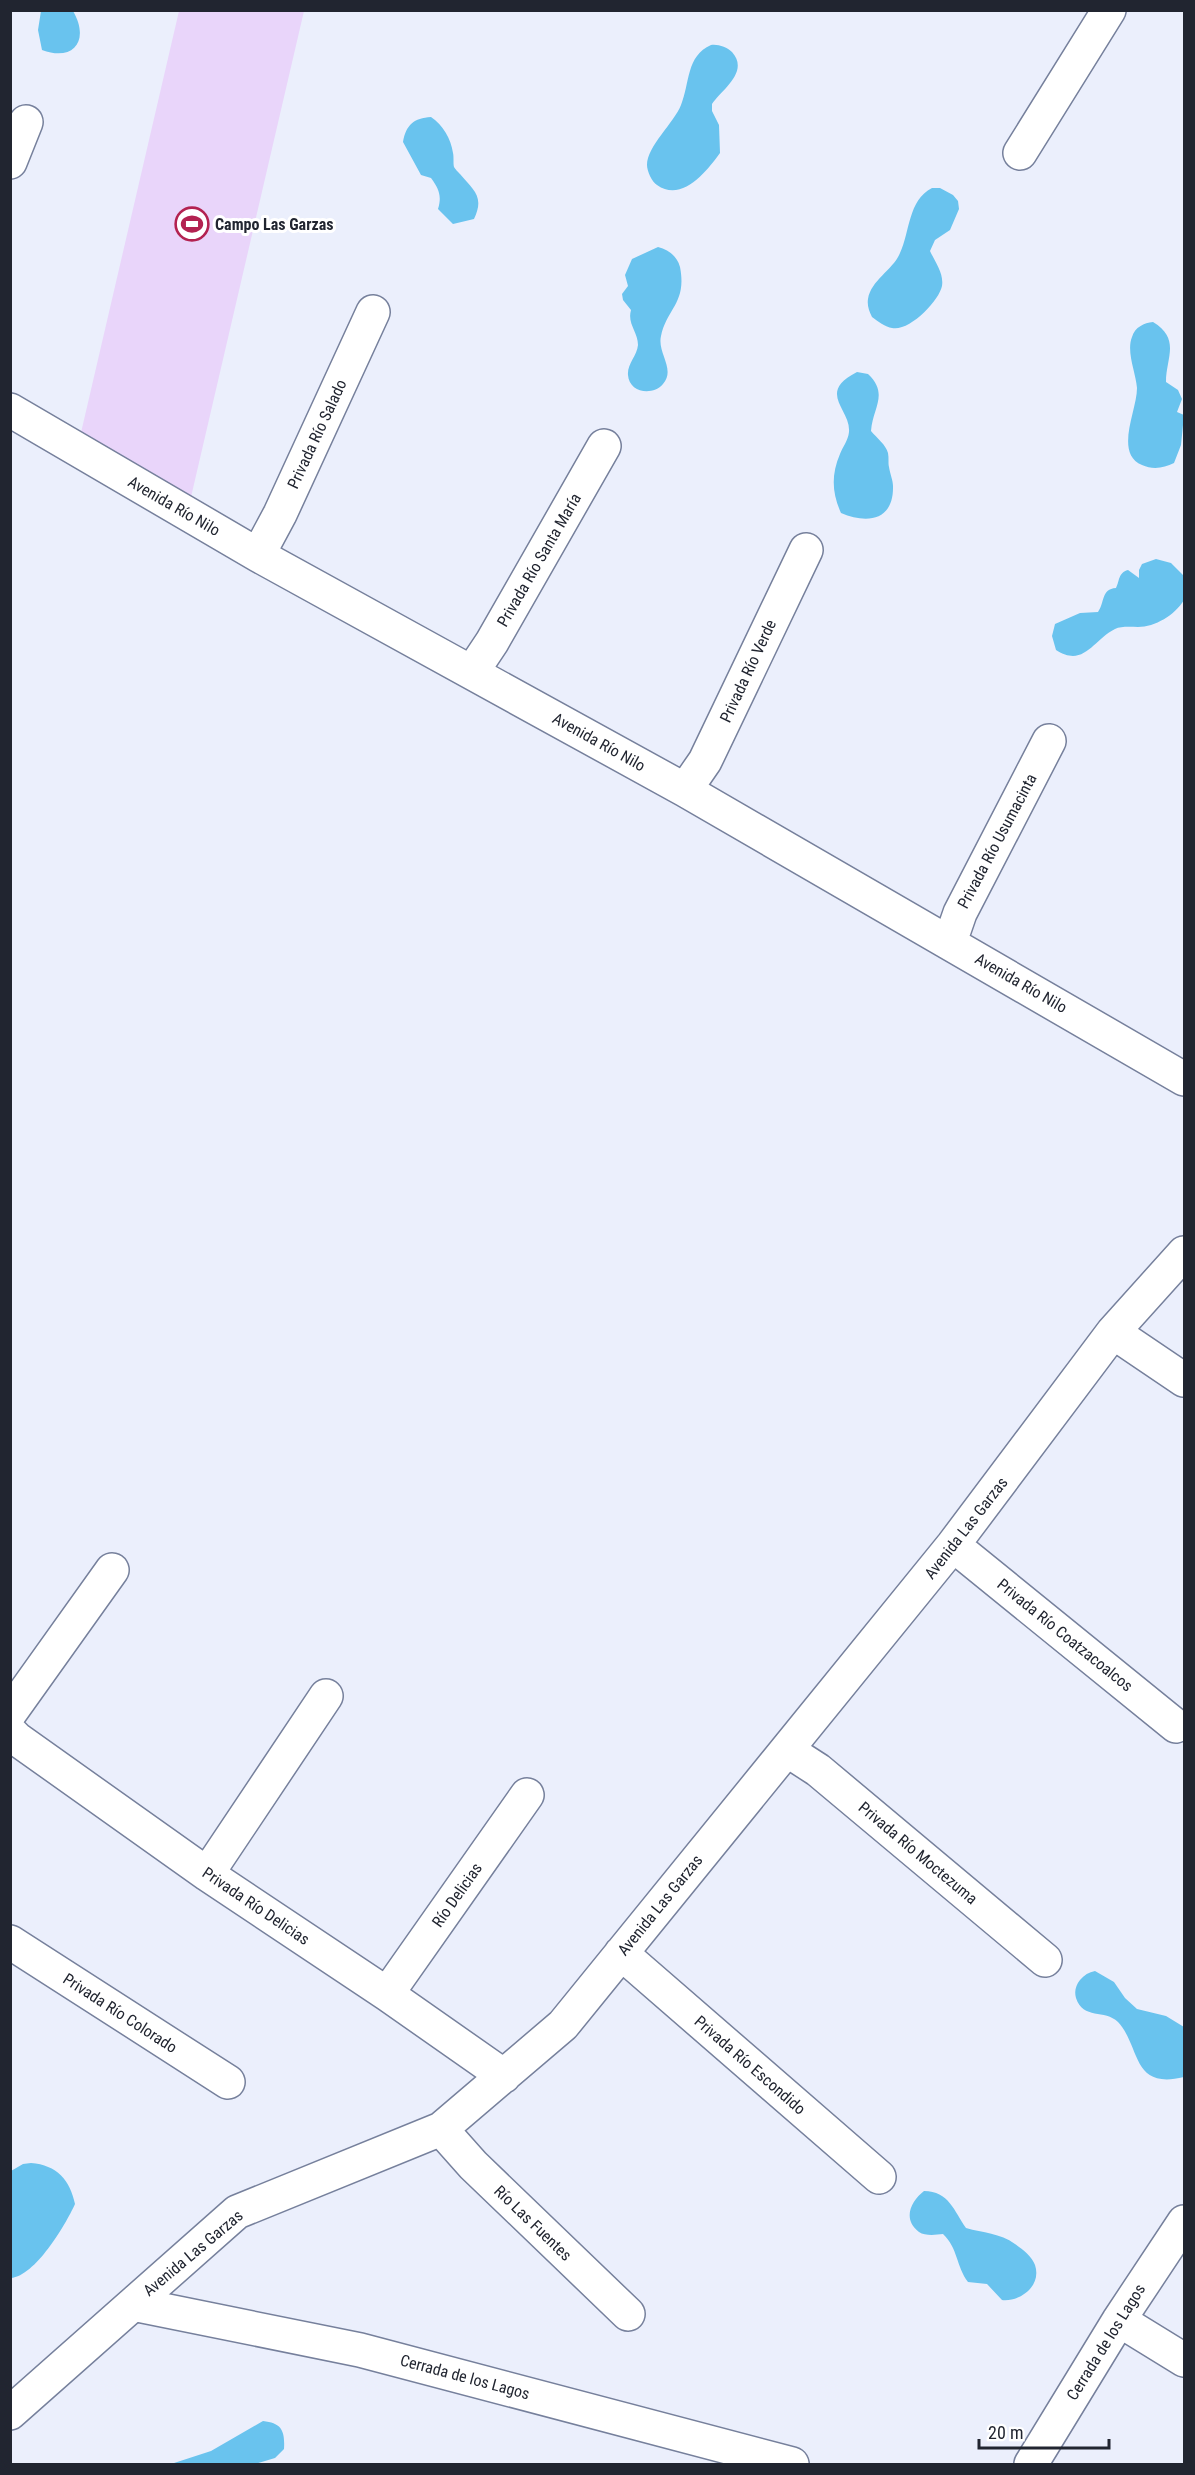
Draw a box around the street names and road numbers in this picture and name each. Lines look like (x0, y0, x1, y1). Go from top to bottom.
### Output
street label: Privada Río Salado (283, 376, 351, 492)
street label: Avenida Río Nilo (125, 472, 223, 540)
street label: Privada Río Santa María (493, 490, 585, 630)
street label: Privada Río Verde (716, 617, 780, 725)
street label: Avenida Río Nilo (549, 709, 649, 775)
street label: Privada Río Usumacinta (953, 770, 1041, 912)
street label: Avenida Río Nilo (972, 949, 1070, 1017)
street label: Avenida Las Garzas (920, 1473, 1012, 1583)
street label: Privada Río Coatzacoalcos (993, 1575, 1137, 1695)
street label: Privada Río Moctezuma (855, 1798, 981, 1908)
street label: Avenida Las Garzas (614, 1851, 706, 1959)
street label: Río Delicias (428, 1859, 486, 1931)
street label: Privada Río Delicias (199, 1863, 313, 1949)
street label: Privada Río Colorado (59, 1969, 181, 2057)
street label: Privada Río Escondido (691, 2012, 809, 2118)
street label: Río Las Fuentes (490, 2181, 576, 2265)
street label: Avenida Las Garzas (139, 2206, 247, 2300)
street label: Cerrada de los Lagos (1063, 2280, 1149, 2404)
street label: Cerrada de los Lagos (398, 2351, 532, 2403)

